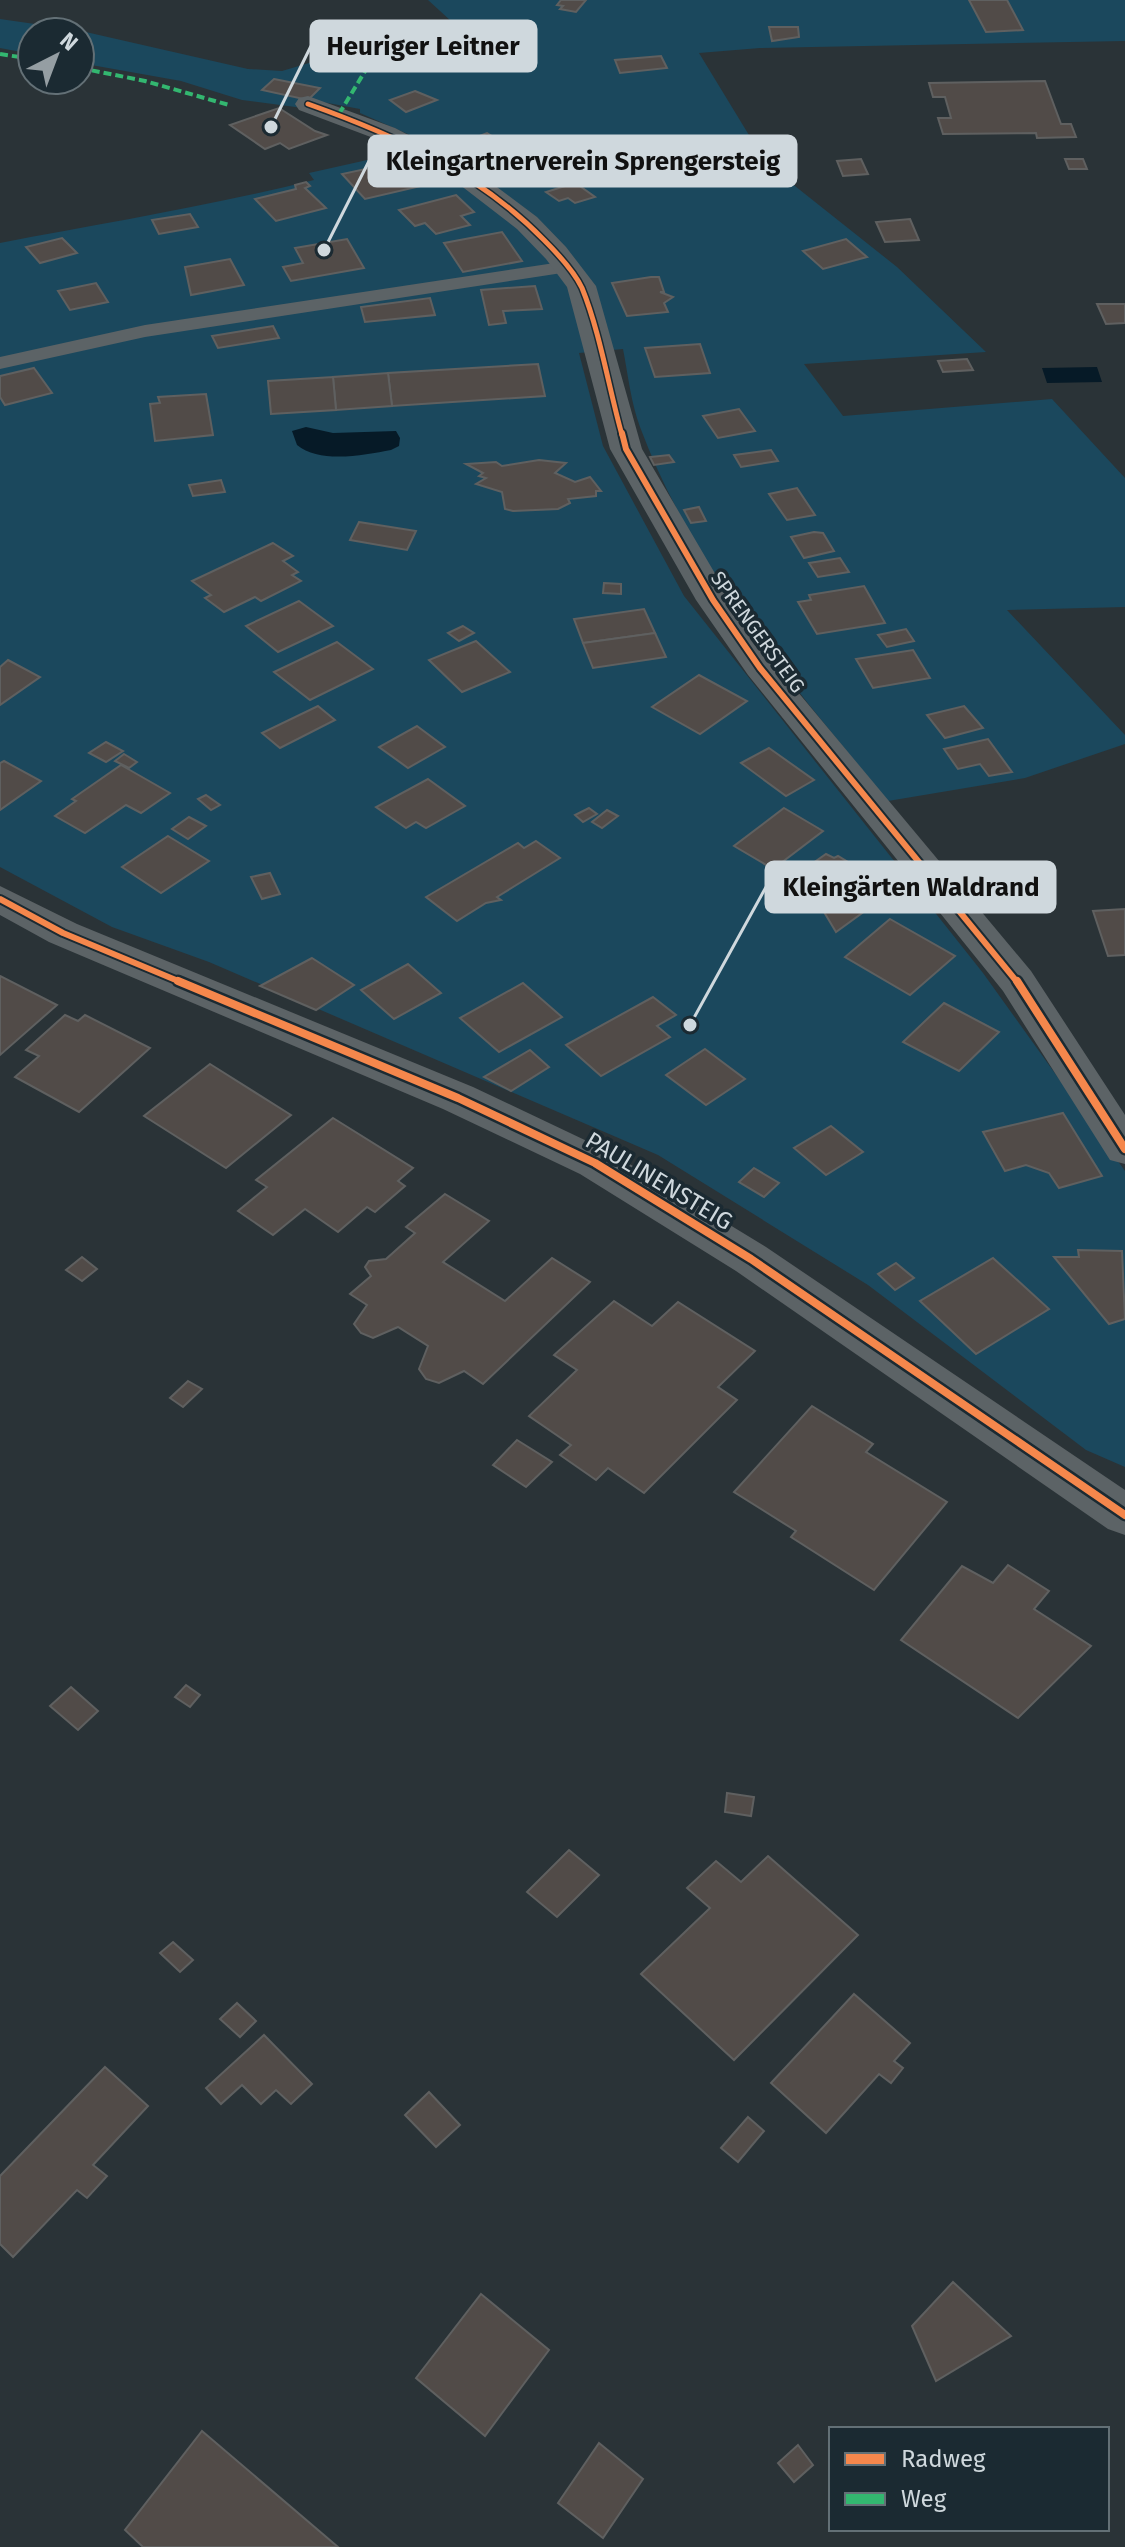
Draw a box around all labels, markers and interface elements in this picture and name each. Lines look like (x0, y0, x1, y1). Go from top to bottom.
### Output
north arrow (16, 16, 96, 96)
callout: Heuriger Leitner (311, 21, 536, 71)
text: N (55, 27, 84, 56)
text: Heuriger Leitner (326, 31, 520, 62)
callout: Kleingartnerverein Sprengersteig (369, 136, 796, 186)
text: Kleingartnerverein Sprengersteig (386, 146, 781, 177)
street label: SPRENGERSTEIG (706, 567, 810, 697)
callout: Kleingärten Waldrand (766, 862, 1055, 912)
text: Kleingärten Waldrand (782, 872, 1040, 903)
street label: PAULINENSTEIG (580, 1126, 738, 1236)
legend (829, 2427, 1109, 2531)
text: Radweg (901, 2445, 986, 2473)
text: Weg (901, 2485, 947, 2513)

